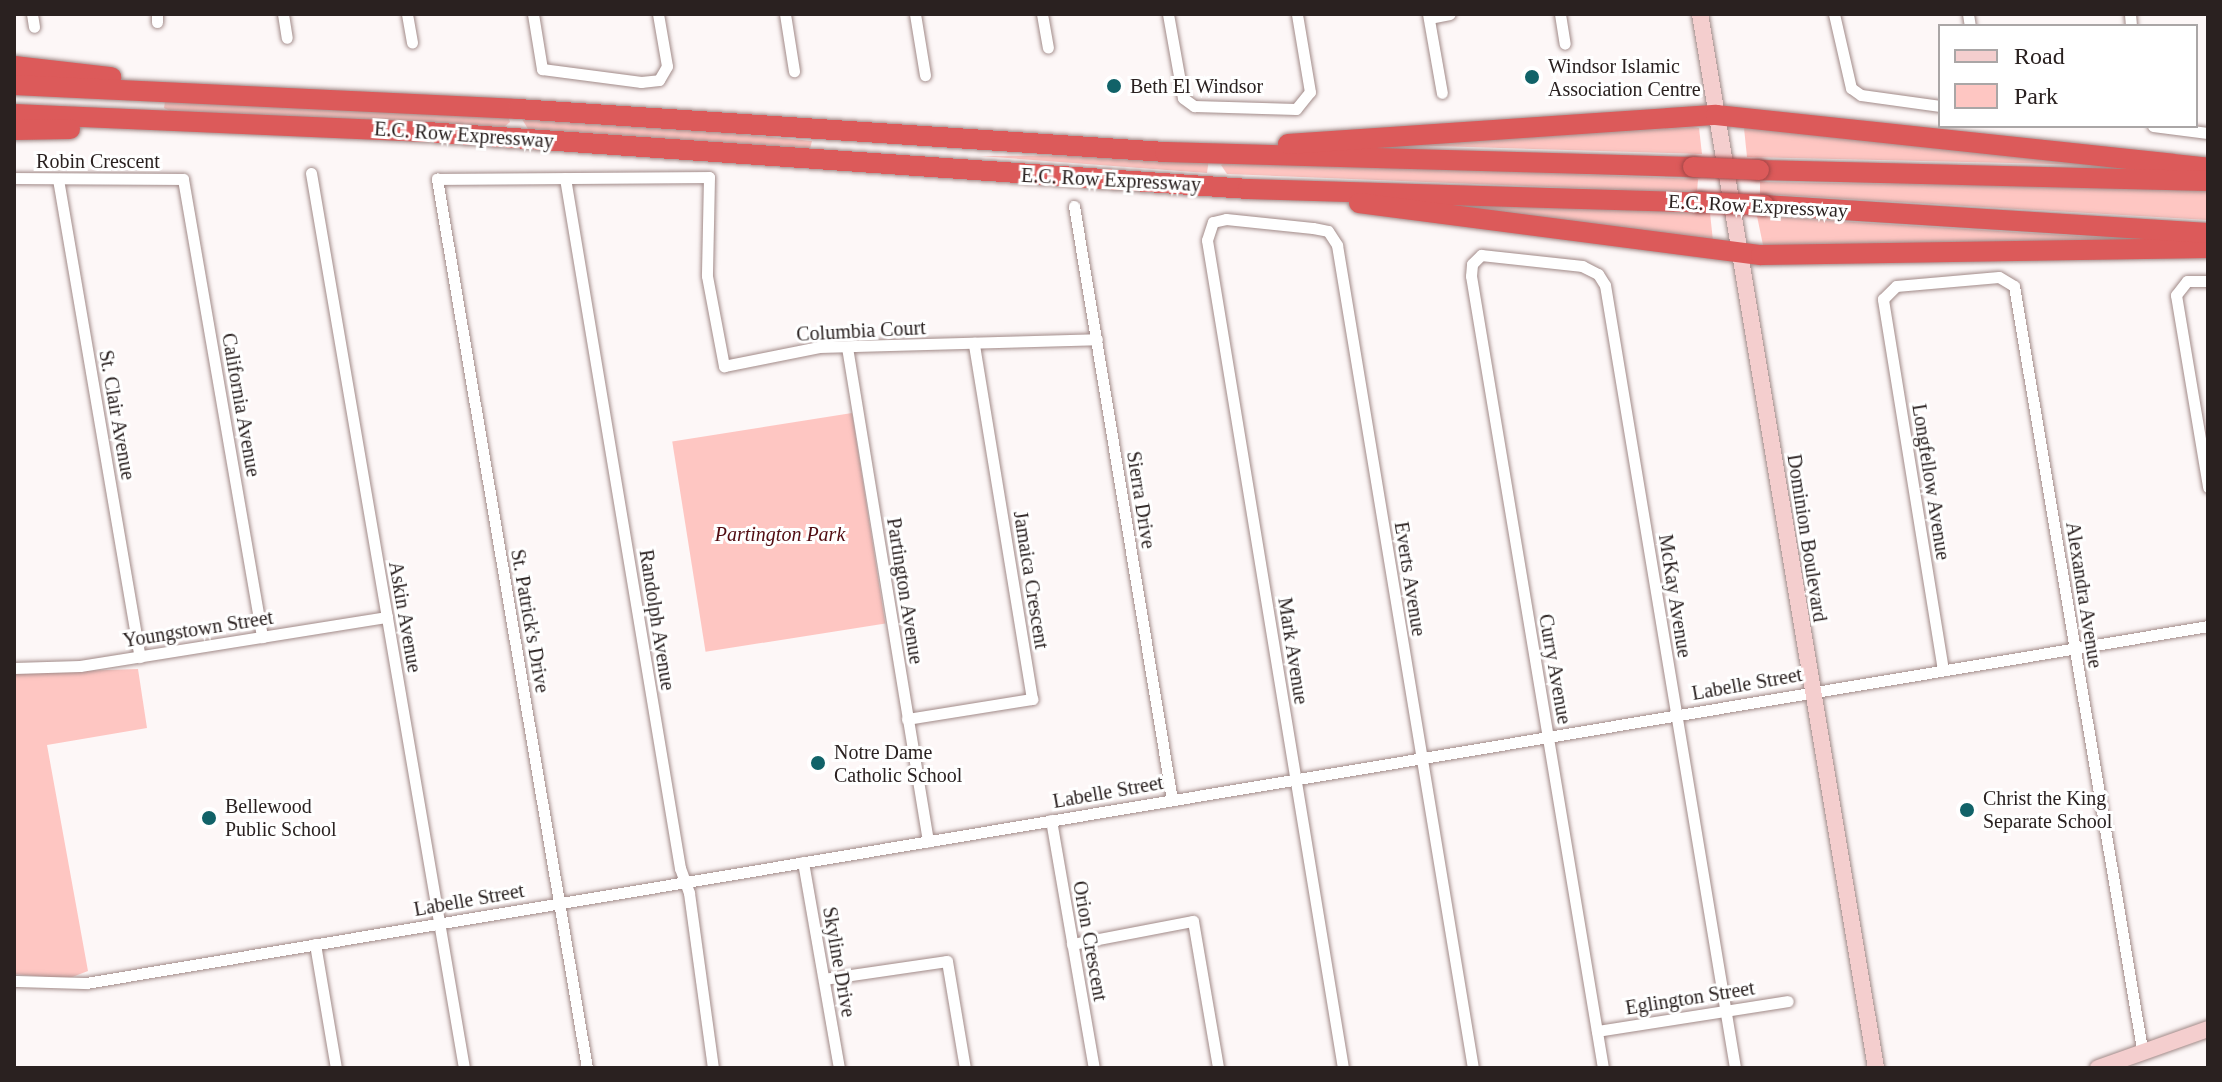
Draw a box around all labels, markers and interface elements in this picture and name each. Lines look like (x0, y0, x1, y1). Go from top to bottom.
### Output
legend (1938, 24, 2198, 128)
text: Road (2014, 43, 2065, 69)
place label: Windsor Islamic Association Centre (1548, 54, 1701, 101)
marker: Windsor Islamic Association Centre (1523, 68, 1541, 86)
place label: Beth El Windsor (1130, 74, 1264, 98)
marker: Beth El Windsor (1105, 77, 1123, 95)
text: Park (2014, 83, 2058, 109)
street label: E.C. Row Expressway (373, 117, 555, 153)
street label: Robin Crescent (36, 149, 160, 173)
street label: E.C. Row Expressway (1021, 163, 1201, 197)
street label: E.C. Row Expressway (1668, 189, 1848, 223)
street label: Columbia Court (796, 316, 926, 346)
street label: California Avenue (216, 331, 266, 479)
street label: St. Clair Avenue (94, 348, 140, 482)
street label: Longfellow Avenue (1907, 402, 1955, 562)
street label: Sierra Drive (1121, 450, 1161, 550)
street label: Dominion Boulevard (1782, 452, 1832, 624)
street label: Jamaica Crescent (1008, 509, 1054, 651)
street label: Partington Avenue (881, 516, 929, 666)
street label: Everts Avenue (1389, 519, 1431, 639)
street label: Alexandra Avenue (2060, 520, 2108, 670)
park label: Partington Park (715, 522, 845, 546)
street label: McKay Avenue (1653, 532, 1697, 660)
street label: St. Patrick's Drive (506, 547, 554, 695)
street label: Randolph Avenue (634, 547, 680, 693)
street label: Askin Avenue (383, 559, 427, 675)
street label: Mark Avenue (1273, 595, 1313, 707)
street label: Youngstown Street (121, 605, 275, 653)
street label: Curry Avenue (1533, 612, 1577, 726)
street label: Labelle Street (1690, 662, 1804, 706)
place label: Notre Dame Catholic School (834, 740, 962, 787)
marker: Notre Dame Catholic School (809, 754, 827, 772)
street label: Labelle Street (1051, 770, 1165, 814)
place label: Christ the King Separate School (1983, 786, 2112, 833)
place label: Bellewood Public School (225, 794, 337, 841)
marker: Christ the King Separate School (1958, 801, 1976, 819)
marker: Bellewood Public School (200, 809, 218, 827)
street label: Labelle Street (412, 878, 526, 922)
street label: Orion Crescent (1068, 879, 1112, 1003)
street label: Skyline Drive (817, 905, 861, 1019)
street label: Eglington Street (1624, 976, 1756, 1020)

